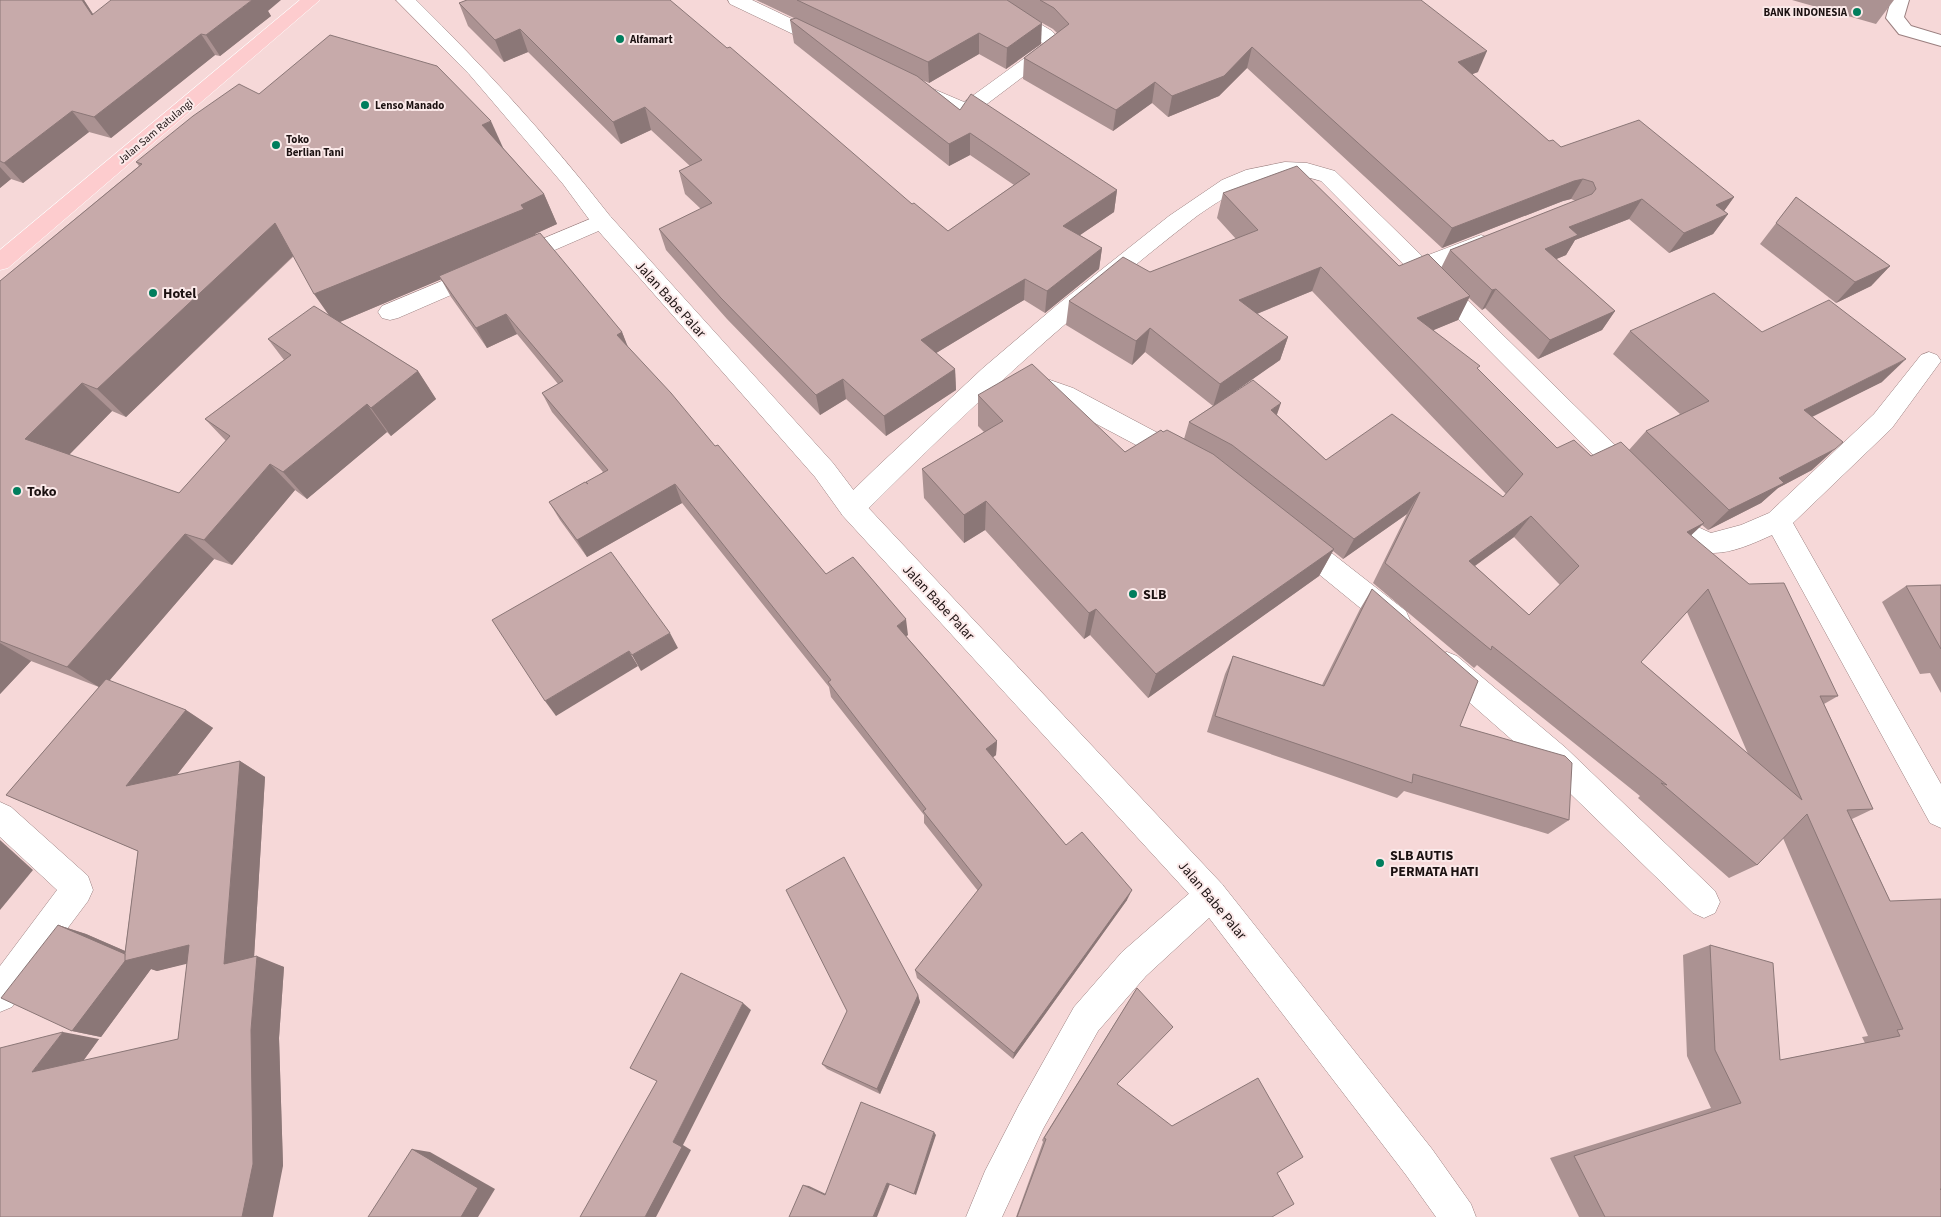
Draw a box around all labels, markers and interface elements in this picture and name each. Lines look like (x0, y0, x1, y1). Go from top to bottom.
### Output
place label: BANK INDONESIA (1764, 5, 1848, 20)
marker: BANK INDONESIA (1851, 6, 1863, 18)
place label: Alfamart (629, 32, 673, 47)
marker: Alfamart (614, 33, 626, 45)
street label: Jalan Sam Ratulangi (114, 95, 196, 167)
place label: Lenso Manado (375, 98, 444, 113)
marker: Lenso Manado (359, 99, 371, 111)
place label: Toko Berlian Tani (286, 132, 344, 160)
marker: Toko Berlian Tani (270, 139, 282, 151)
street label: Jalan Babe Palar (630, 257, 710, 343)
place label: Hotel (163, 284, 196, 304)
marker: Hotel (147, 287, 159, 299)
place label: Toko (27, 482, 57, 502)
marker: Toko (11, 485, 23, 497)
street label: Jalan Babe Palar (898, 560, 979, 645)
place label: SLB (1143, 585, 1167, 605)
marker: SLB (1127, 588, 1139, 600)
place label: SLB AUTIS PERMATA HATI (1390, 846, 1479, 882)
street label: Jalan Babe Palar (1173, 857, 1251, 945)
marker: SLB AUTIS PERMATA HATI (1374, 857, 1386, 869)

